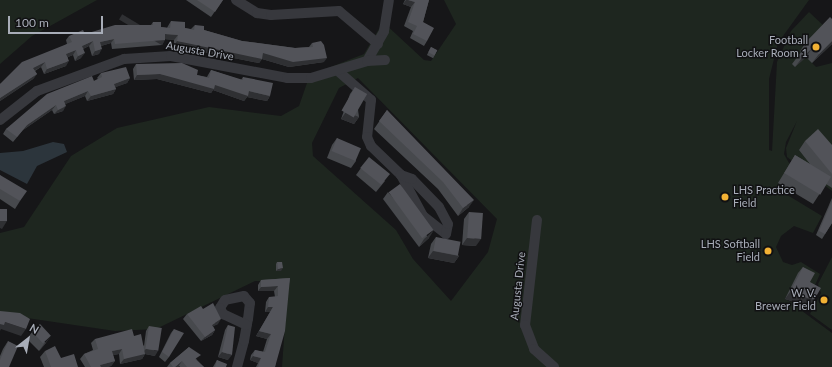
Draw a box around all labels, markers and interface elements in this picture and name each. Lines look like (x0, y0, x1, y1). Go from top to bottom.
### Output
scale bar (10, 8, 105, 34)
text: 100 m (15, 15, 49, 30)
place label: Football Locker Room 1 (736, 34, 808, 60)
street label: Augusta Drive (165, 39, 235, 63)
marker: Football Locker Room 1 (811, 42, 821, 52)
place label: LHS Practice Field (733, 184, 795, 210)
marker: LHS Practice Field (720, 192, 730, 202)
place label: LHS Softball Field (701, 238, 760, 264)
marker: LHS Softball Field (763, 246, 773, 256)
street label: Augusta Drive (508, 251, 528, 321)
place label: W. V. Brewer Field (755, 287, 816, 313)
marker: W. V. Brewer Field (819, 295, 829, 305)
north arrow (8, 319, 48, 359)
text: N (27, 321, 41, 336)

